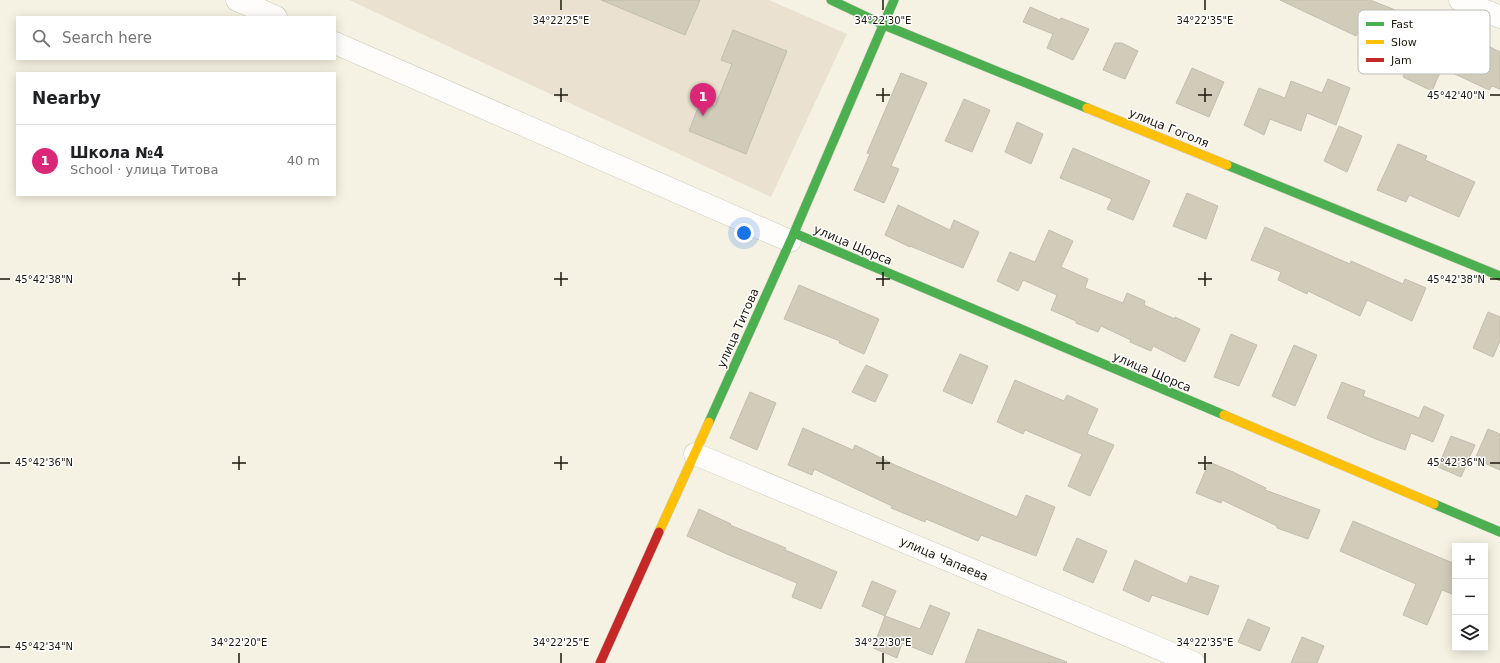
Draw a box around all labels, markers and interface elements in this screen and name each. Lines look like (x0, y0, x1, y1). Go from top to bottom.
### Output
legend (1358, 10, 1490, 74)
text: 34°22'25"E (533, 15, 589, 26)
text: 34°22'30"E (855, 15, 911, 26)
text: 34°22'35"E (1177, 15, 1233, 26)
search box (16, 16, 336, 60)
text: Fast (1391, 18, 1414, 31)
icon: search (30, 27, 52, 49)
text: Search here (62, 29, 152, 47)
text: Slow (1391, 36, 1417, 49)
text: Jam (1390, 54, 1412, 67)
pin: 1 (690, 83, 716, 116)
text: Nearby (32, 88, 101, 108)
text: 45°42'40"N (1427, 90, 1485, 101)
street label: улица Гоголя (1127, 106, 1211, 150)
text: Школа №4 (70, 144, 164, 162)
text: 1 (40, 153, 50, 168)
text: 40 m (287, 153, 320, 168)
text: School · улица Титова (70, 162, 219, 177)
street label: улица Щорса (812, 222, 894, 268)
your location (734, 223, 754, 243)
text: 45°42'38"N (15, 274, 73, 285)
text: 45°42'38"N (1427, 274, 1485, 285)
street label: улица Титова (714, 286, 762, 370)
street label: улица Щорса (1111, 349, 1193, 395)
text: 45°42'36"N (15, 457, 73, 468)
text: 45°42'36"N (1427, 457, 1485, 468)
street label: улица Чапаева (898, 534, 990, 584)
map controls (1452, 543, 1488, 651)
button: + (1452, 543, 1488, 579)
button: − (1452, 579, 1488, 615)
button: layers (1452, 615, 1488, 651)
text: 34°22'20"E (211, 637, 267, 648)
text: 34°22'25"E (533, 637, 589, 648)
text: 34°22'30"E (855, 637, 911, 648)
text: 34°22'35"E (1177, 637, 1233, 648)
text: 45°42'34"N (15, 641, 73, 652)

